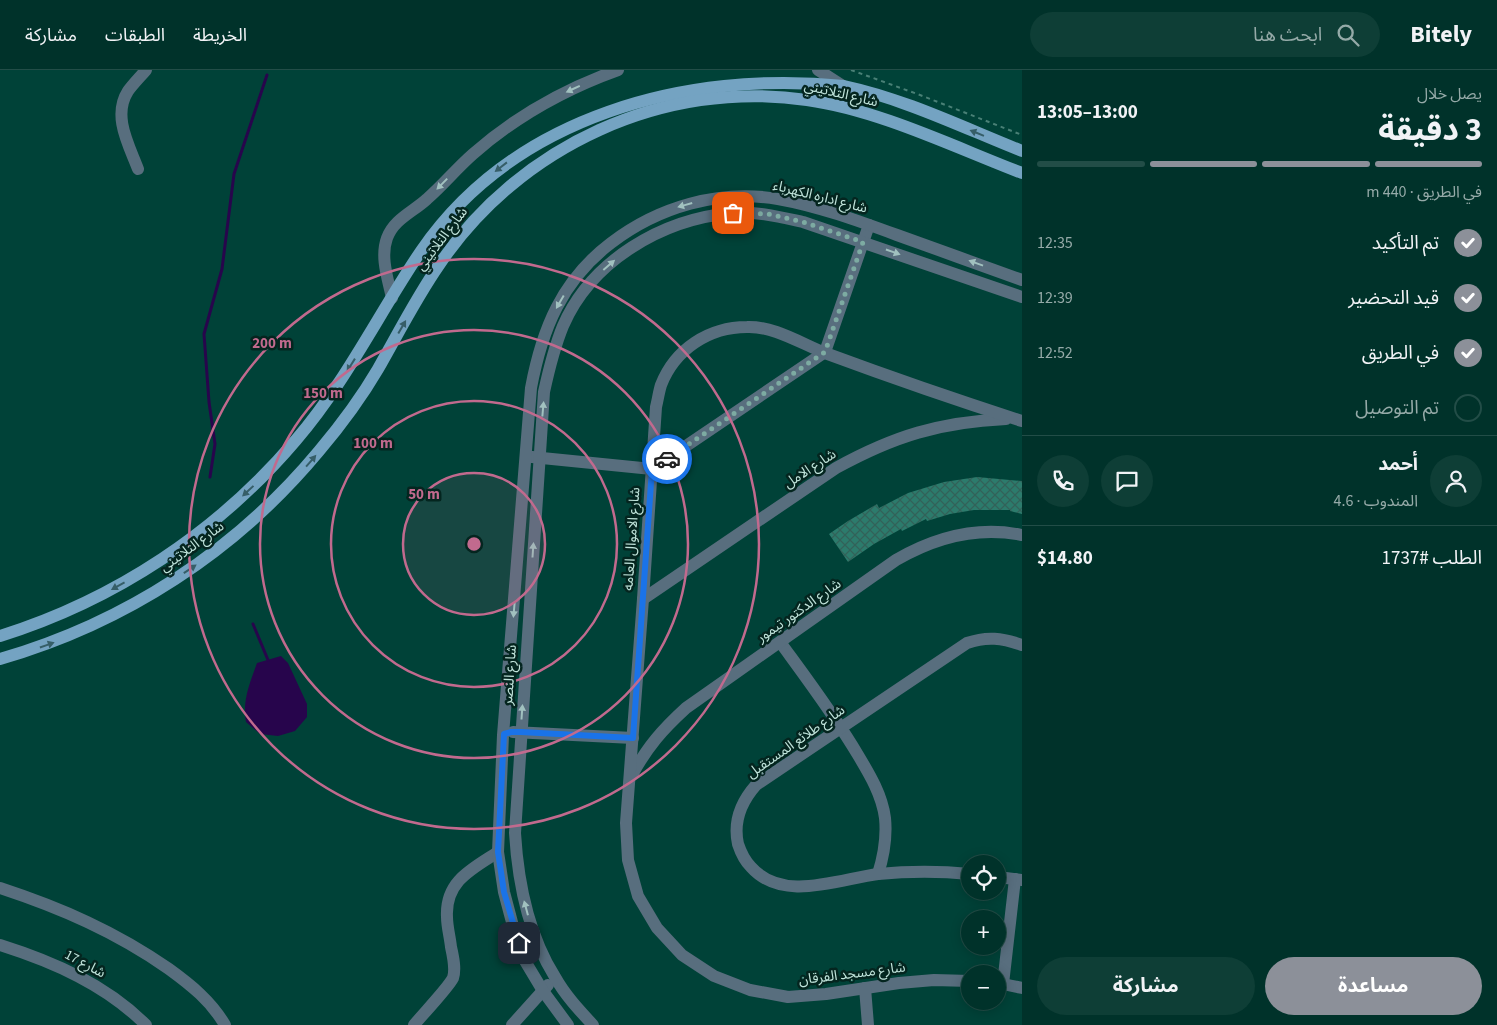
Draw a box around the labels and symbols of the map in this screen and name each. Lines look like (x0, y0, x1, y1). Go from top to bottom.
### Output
street label: شارع التلاتيني (802, 76, 880, 112)
one-way arrow (566, 85, 580, 93)
one-way arrow (969, 129, 984, 137)
one-way arrow (494, 162, 507, 172)
street label: شارع اداره الكهرباء (771, 176, 869, 218)
one-way arrow (436, 178, 448, 190)
pin (712, 192, 754, 234)
one-way arrow (677, 201, 692, 209)
street label: شارع التلاتيني (411, 203, 473, 275)
one-way arrow (885, 249, 900, 256)
one-way arrow (968, 259, 983, 267)
one-way arrow (603, 260, 616, 271)
one-way arrow (555, 295, 564, 309)
one-way arrow (398, 320, 406, 335)
text: 200 m (252, 333, 292, 354)
one-way arrow (346, 358, 355, 371)
text: 150 m (303, 383, 343, 404)
one-way arrow (539, 400, 547, 416)
text: 100 m (353, 433, 393, 454)
courier (642, 434, 692, 484)
street label: شارع الامل (780, 444, 840, 493)
one-way arrow (305, 455, 316, 468)
text: 50 m (408, 484, 440, 505)
one-way arrow (243, 485, 255, 497)
street label: شارع الاموال العامه (618, 486, 646, 592)
street label: شارع التلاتيني (156, 517, 228, 577)
centre of rings (465, 535, 483, 553)
one-way arrow (529, 542, 537, 558)
one-way arrow (183, 564, 197, 574)
street label: شارع الدكتور تيمور (752, 574, 845, 648)
one-way arrow (111, 582, 124, 591)
one-way arrow (510, 602, 518, 618)
one-way arrow (39, 640, 54, 648)
street label: شارع النصر (498, 644, 522, 707)
street label: شارع طلائع المستقبل (743, 701, 849, 783)
one-way arrow (519, 704, 527, 720)
one-way arrow (522, 901, 530, 916)
pin (498, 922, 540, 964)
street label: شارع 17 (61, 945, 109, 983)
street label: شارع مسجد الفرقان (797, 958, 907, 990)

